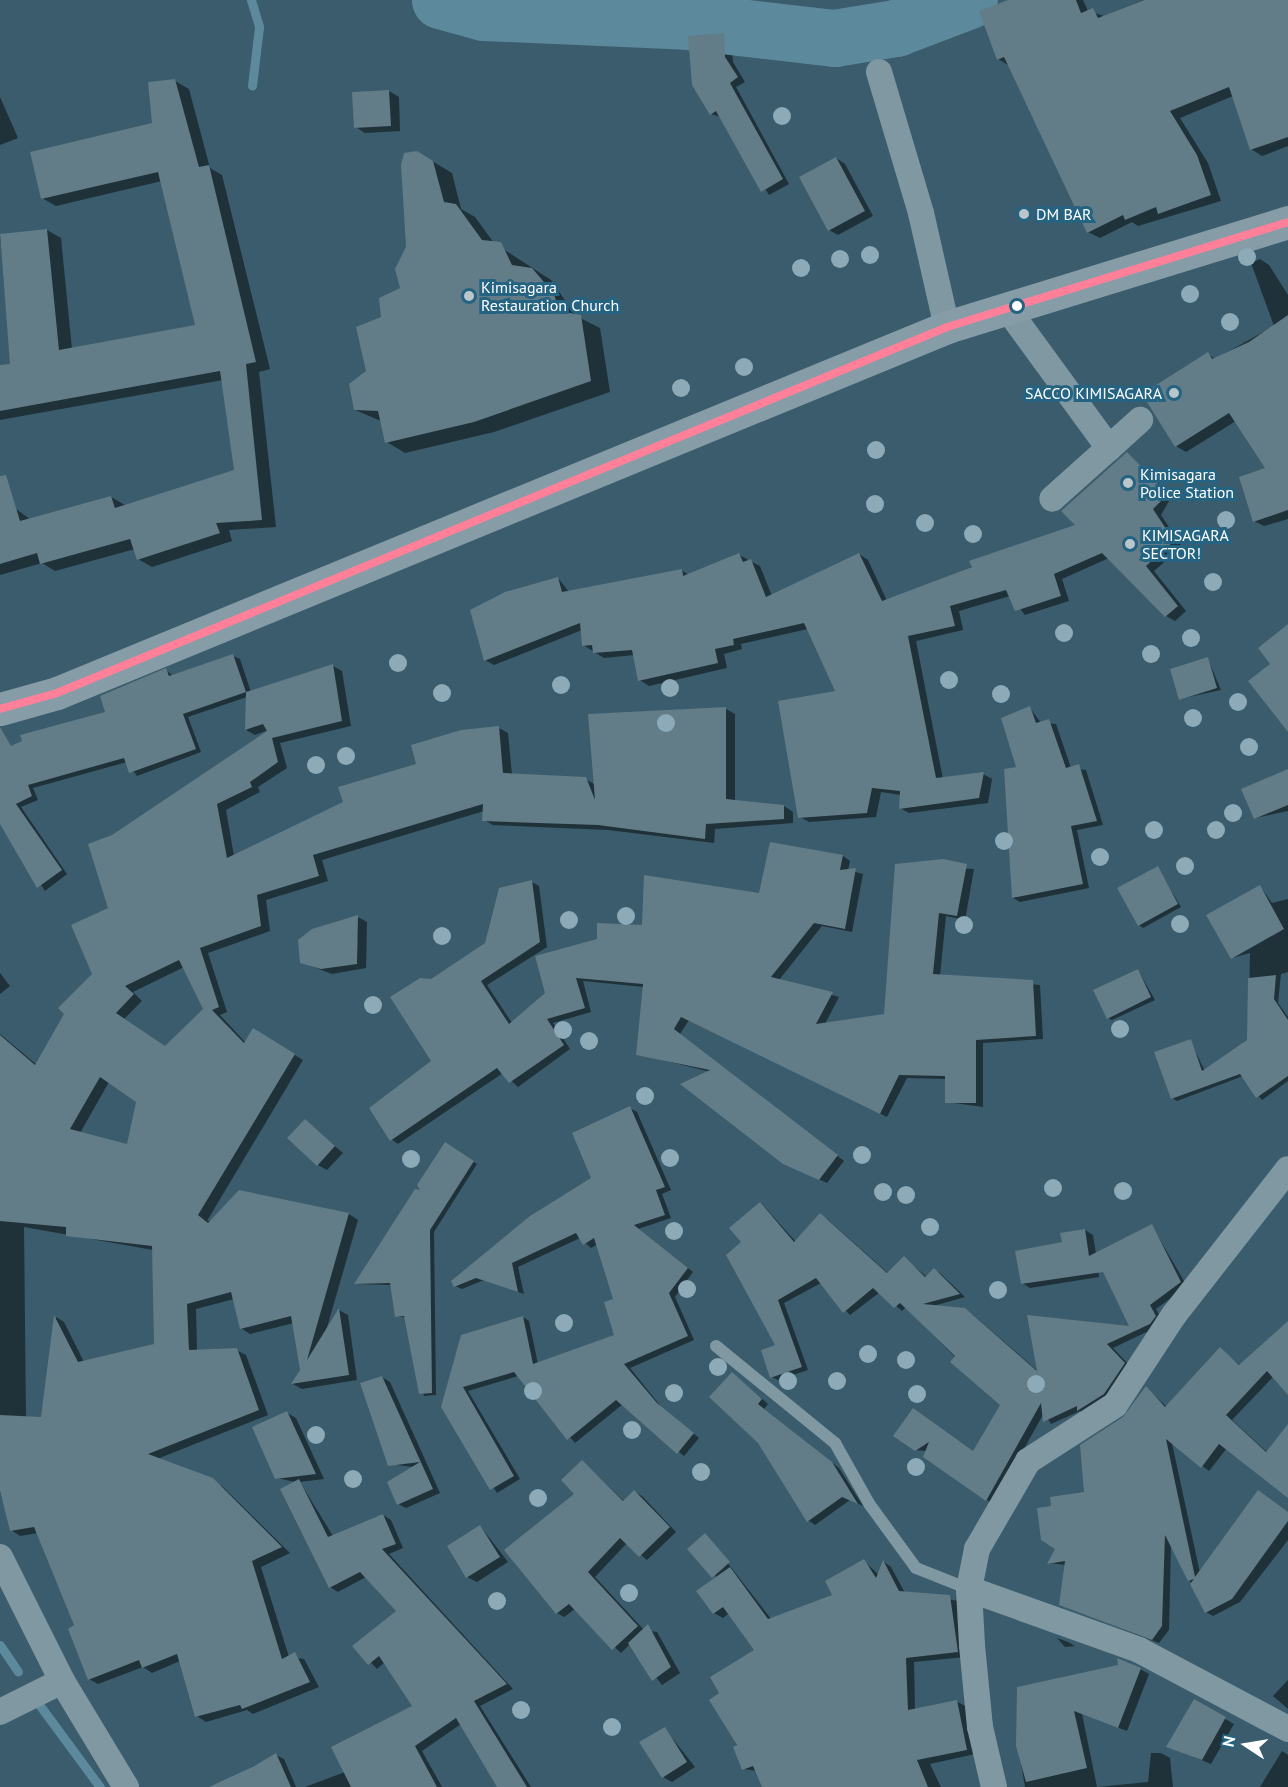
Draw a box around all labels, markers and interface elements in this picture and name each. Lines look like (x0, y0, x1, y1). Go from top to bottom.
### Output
place label: DM BAR (1036, 204, 1092, 224)
marker: DM BAR (1017, 207, 1031, 221)
place label: Kimisagara Restauration Church (481, 277, 619, 315)
marker: Kimisagara Restauration Church (462, 289, 476, 303)
unlabelled marker (1011, 300, 1023, 312)
place label: SACCO KIMISAGARA (1025, 383, 1162, 403)
marker: SACCO KIMISAGARA (1167, 386, 1181, 400)
place label: Kimisagara Police Station (1140, 464, 1234, 502)
marker: Kimisagara Police Station (1121, 476, 1135, 490)
place label: KIMISAGARA SECTOR! (1142, 525, 1229, 563)
marker: KIMISAGARA SECTOR! (1123, 537, 1137, 551)
north arrow (1216, 1715, 1276, 1775)
text: N (1218, 1734, 1239, 1748)

